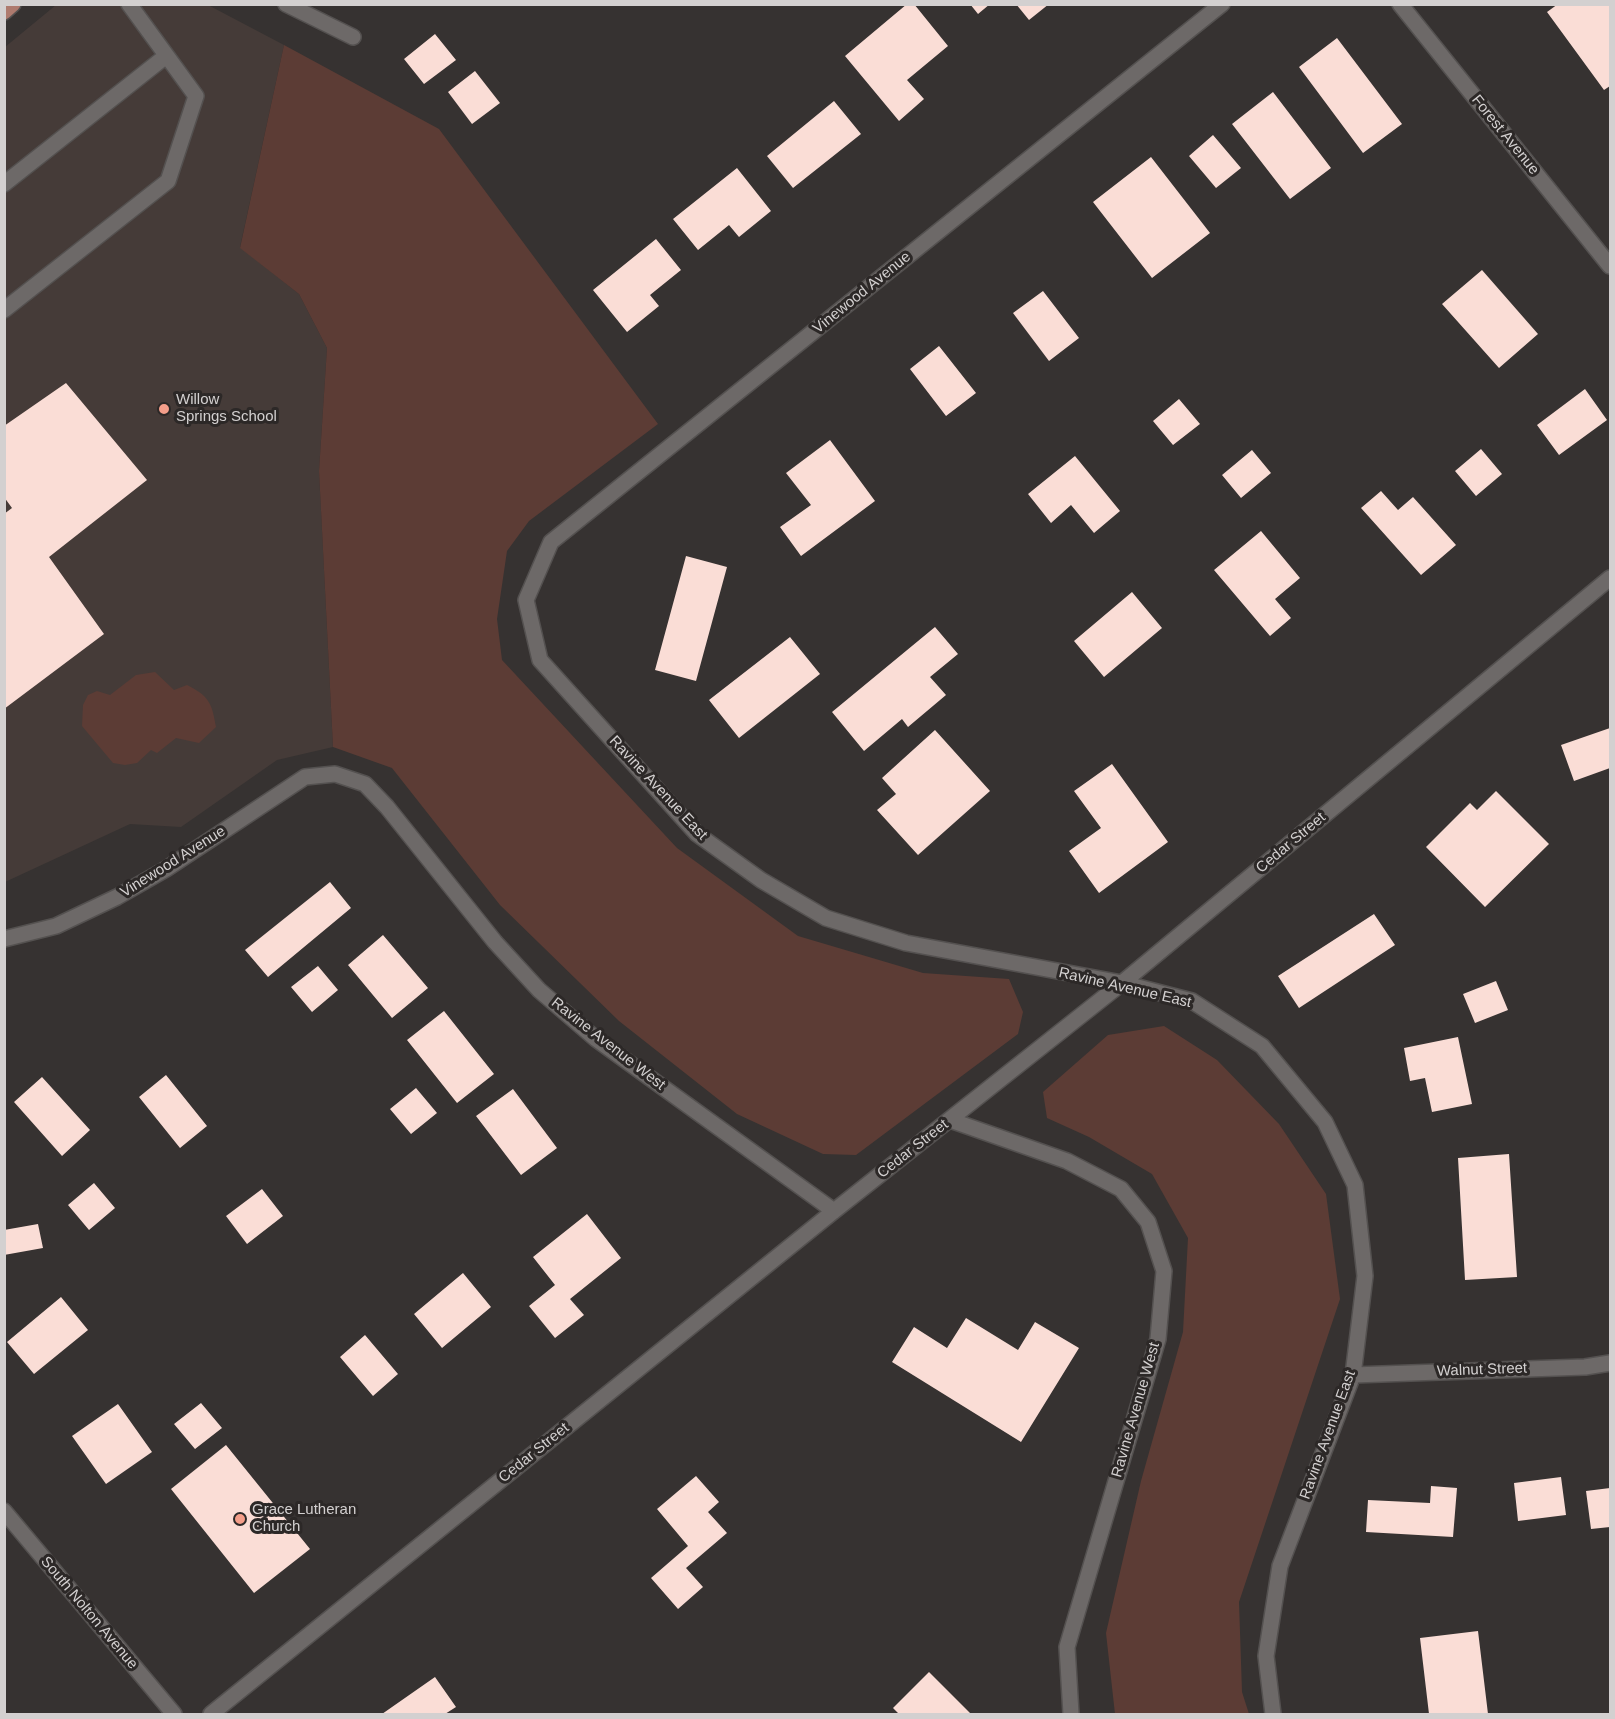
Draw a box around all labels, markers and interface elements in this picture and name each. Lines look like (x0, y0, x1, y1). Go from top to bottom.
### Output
street label: Forest Avenue (1467, 92, 1543, 178)
street label: Vinewood Avenue (810, 248, 914, 338)
place label: Willow Springs School (176, 391, 277, 426)
marker: Willow Springs School (157, 402, 171, 416)
street label: Ravine Avenue East (605, 732, 711, 844)
street label: Cedar Street (1253, 809, 1329, 877)
street label: Vinewood Avenue (117, 822, 229, 902)
street label: Ravine Avenue East (1057, 964, 1193, 1012)
street label: Ravine Avenue West (547, 994, 669, 1094)
street label: Cedar Street (874, 1116, 952, 1182)
street label: Ravine Avenue West (1108, 1340, 1164, 1480)
street label: Walnut Street (1437, 1359, 1527, 1381)
street label: Ravine Avenue East (1296, 1368, 1360, 1502)
street label: Cedar Street (495, 1419, 573, 1487)
place label: Grace Lutheran Church (252, 1501, 356, 1536)
marker: Grace Lutheran Church (233, 1512, 247, 1526)
street label: South Nolton Avenue (37, 1553, 141, 1673)

